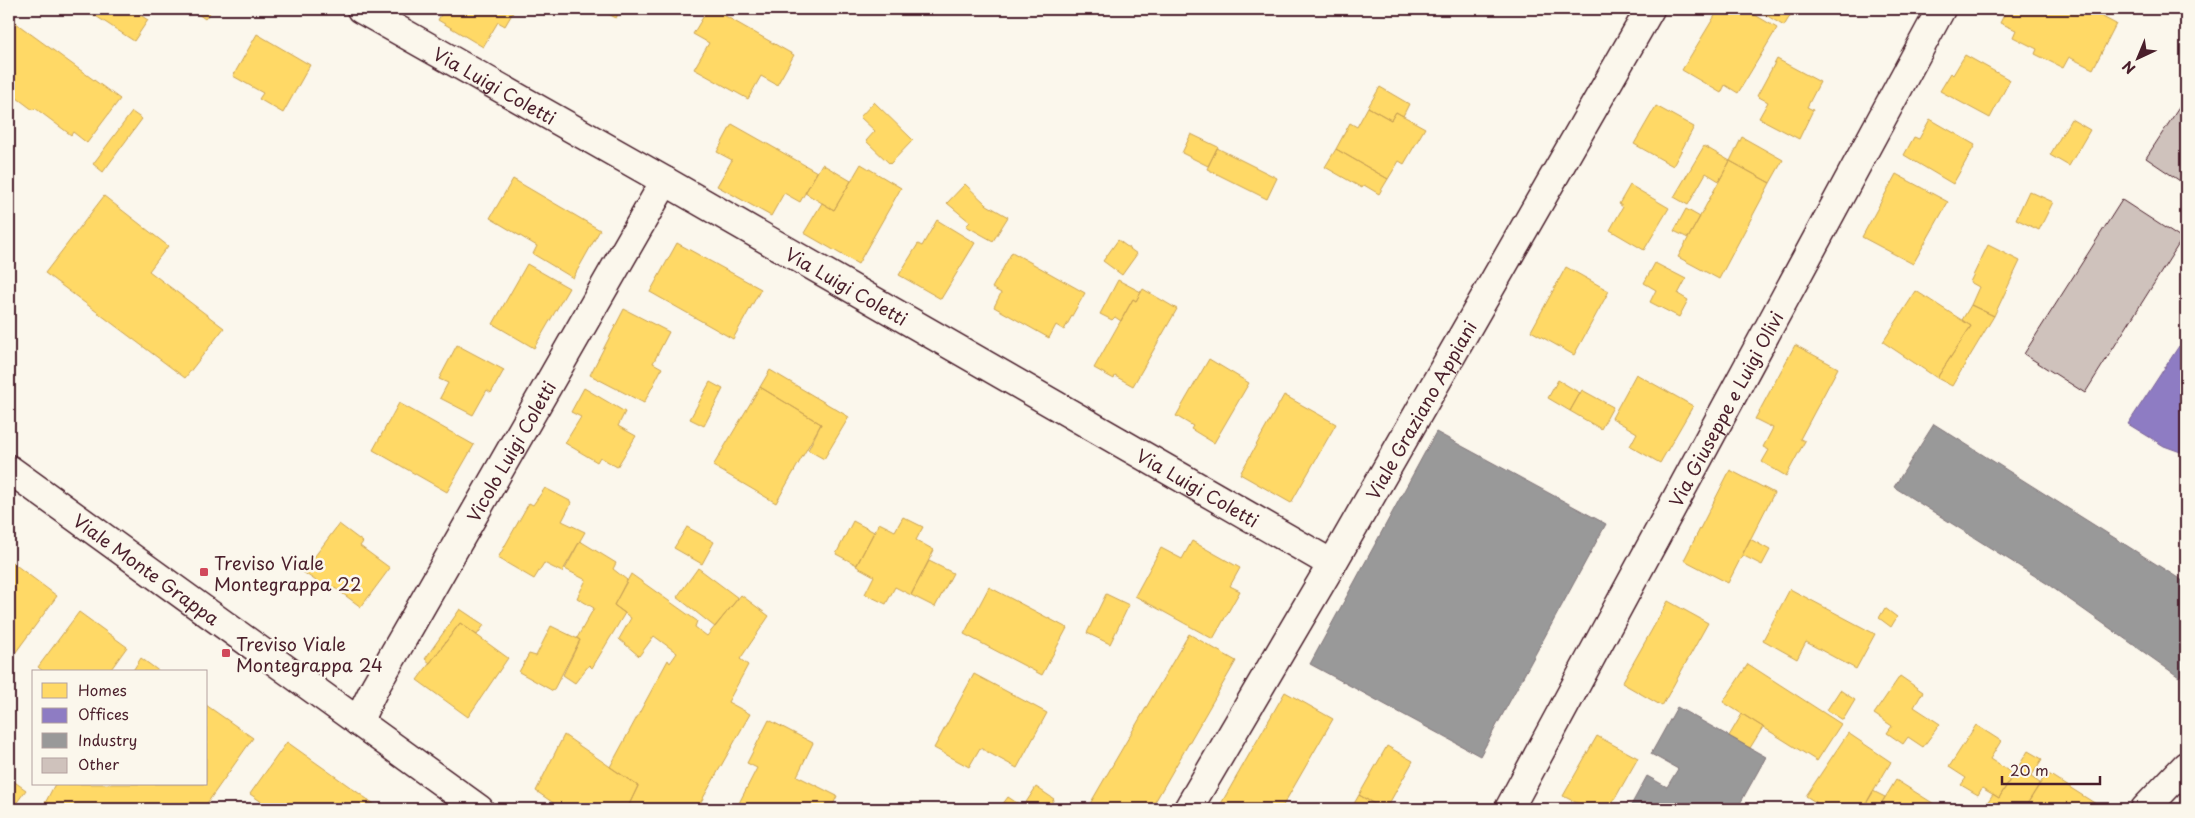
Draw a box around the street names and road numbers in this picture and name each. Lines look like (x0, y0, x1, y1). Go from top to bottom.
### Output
street label: Via Luigi Coletti (429, 39, 561, 130)
street label: Via Luigi Coletti (781, 240, 913, 331)
street label: Via Giuseppe e Luigi Olivi (1661, 306, 1789, 511)
street label: Viale Graziano Appiani (1358, 315, 1482, 504)
street label: Vicolo Luigi Coletti (459, 375, 561, 527)
street label: Via Luigi Coletti (1132, 441, 1264, 533)
street label: Viale Monte Grappa (68, 506, 226, 631)

